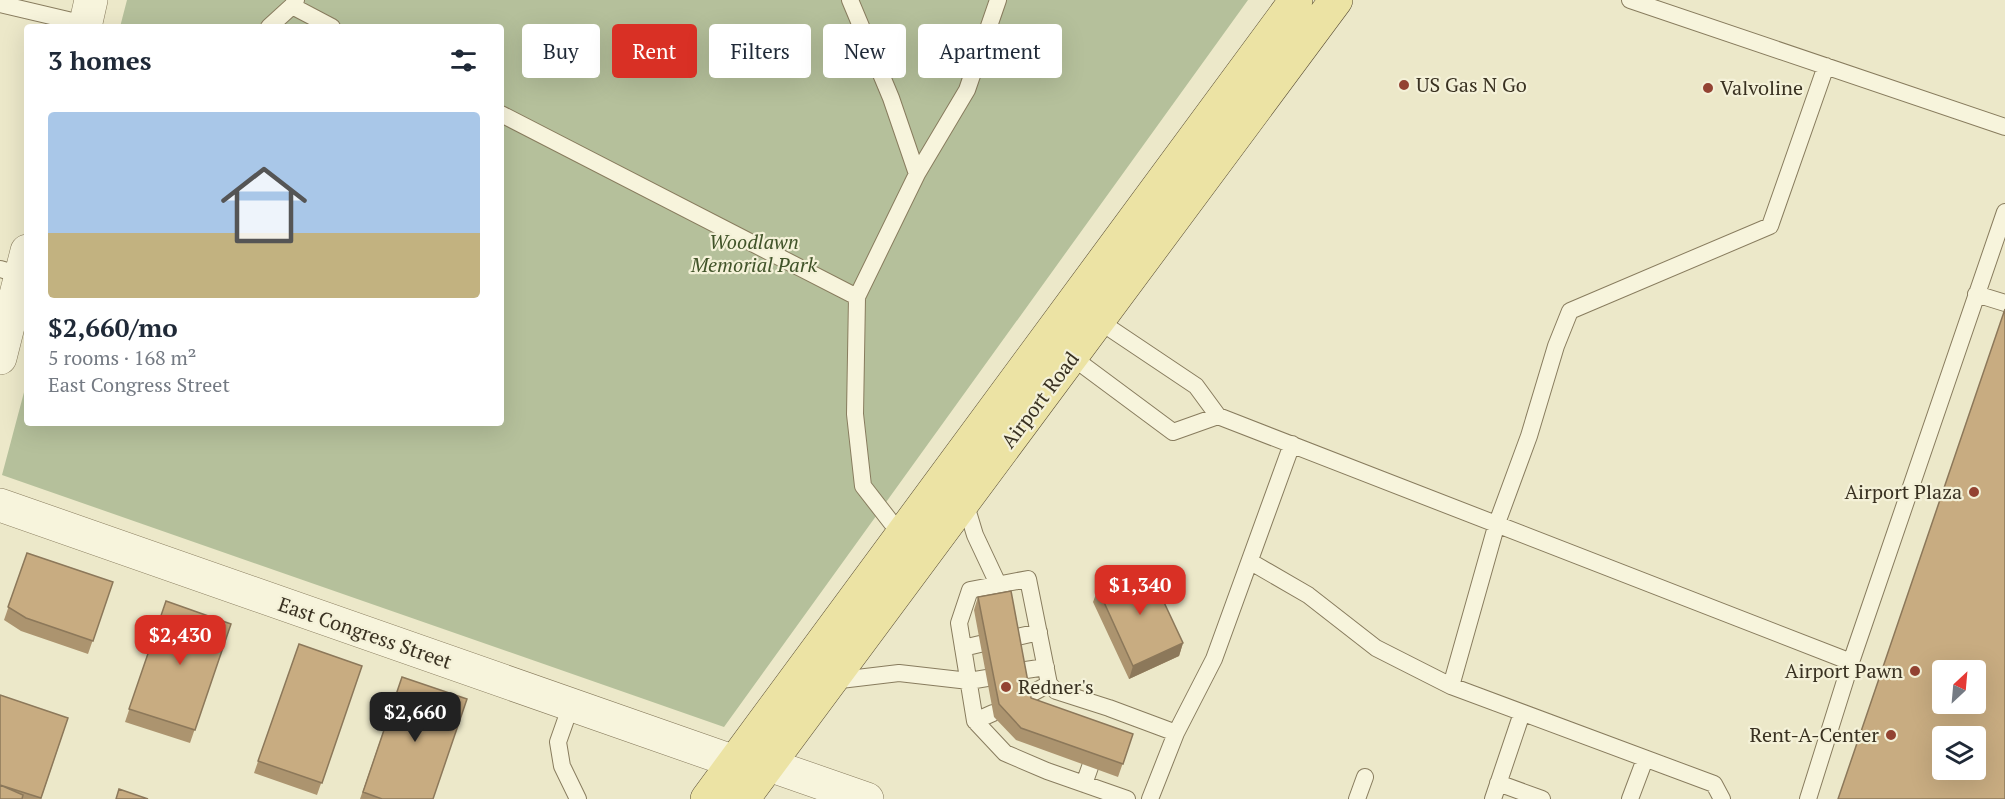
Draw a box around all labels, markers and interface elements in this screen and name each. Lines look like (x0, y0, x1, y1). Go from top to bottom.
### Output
chip: Buy (522, 24, 600, 78)
chip: Rent (612, 24, 697, 78)
chip: Filters (709, 24, 811, 78)
chip: New (823, 24, 906, 78)
chip: Apartment (918, 24, 1062, 78)
text: 3 homes (48, 43, 152, 77)
icon: filters (447, 44, 480, 77)
place label: US Gas N Go (1416, 71, 1527, 98)
place label: Valvoline (1720, 74, 1803, 101)
marker: US Gas N Go (1397, 78, 1411, 92)
marker: Valvoline (1701, 81, 1715, 95)
icon: home (210, 151, 318, 259)
park label: Woodlawn Memorial Park (690, 228, 817, 278)
text: $2,660/mo (48, 310, 178, 344)
text: 5 rooms · 168 m² (48, 344, 196, 371)
street label: Airport Road (994, 346, 1085, 453)
text: East Congress Street (48, 371, 230, 398)
place label: Airport Plaza (1844, 478, 1962, 505)
marker: Airport Plaza (1967, 485, 1981, 499)
pin: $1,340 (1091, 565, 1189, 616)
text: $1,340 (1109, 571, 1171, 598)
street label: East Congress Street (275, 590, 456, 675)
pin: $2,430 (131, 615, 229, 666)
text: $2,430 (149, 621, 211, 648)
place label: Airport Pawn (1785, 657, 1903, 684)
north arrow (1932, 660, 1986, 714)
map controls (1932, 660, 1986, 780)
marker: Airport Pawn (1908, 664, 1922, 678)
place label: Redner's (1018, 673, 1094, 700)
marker: Redner's (999, 680, 1013, 694)
pin: $2,660 (366, 692, 464, 743)
text: $2,660 (384, 698, 446, 725)
place label: Rent-A-Center (1750, 721, 1879, 748)
button: layers (1932, 726, 1986, 780)
marker: Rent-A-Center (1884, 728, 1898, 742)

